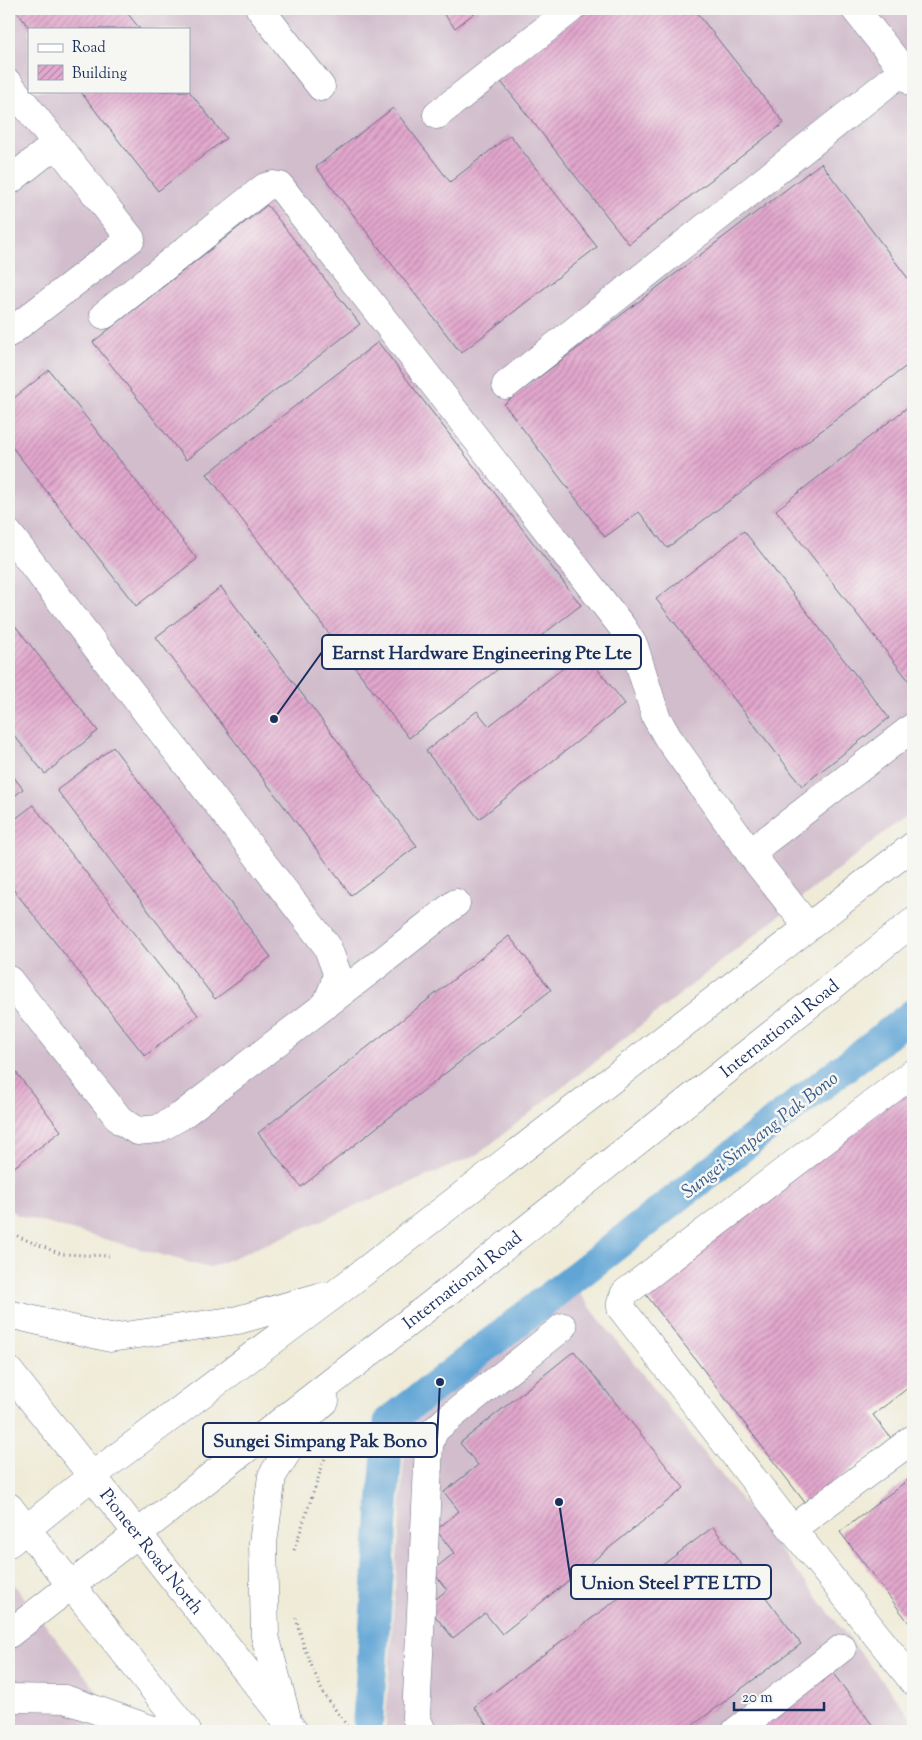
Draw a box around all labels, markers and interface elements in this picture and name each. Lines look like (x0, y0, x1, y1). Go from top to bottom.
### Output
legend (28, 28, 190, 92)
text: Road (72, 38, 106, 59)
text: Building (72, 64, 127, 85)
callout: Earnst Hardware Engineering Pte Lte (322, 635, 641, 669)
text: Earnst Hardware Engineering Pte Lte (332, 641, 632, 668)
street label: International Road (715, 974, 846, 1085)
water label: Sungei Simpang Pak Bono (676, 1066, 845, 1206)
street label: International Road (398, 1226, 529, 1337)
callout: Sungei Simpang Pak Bono (203, 1423, 437, 1457)
text: Sungei Simpang Pak Bono (213, 1429, 428, 1456)
street label: Pioneer Road North (92, 1484, 209, 1622)
callout: Union Steel PTE LTD (571, 1565, 771, 1599)
text: Union Steel PTE LTD (581, 1571, 761, 1598)
scale bar (734, 1680, 824, 1712)
text: 20 m (742, 1688, 773, 1709)

